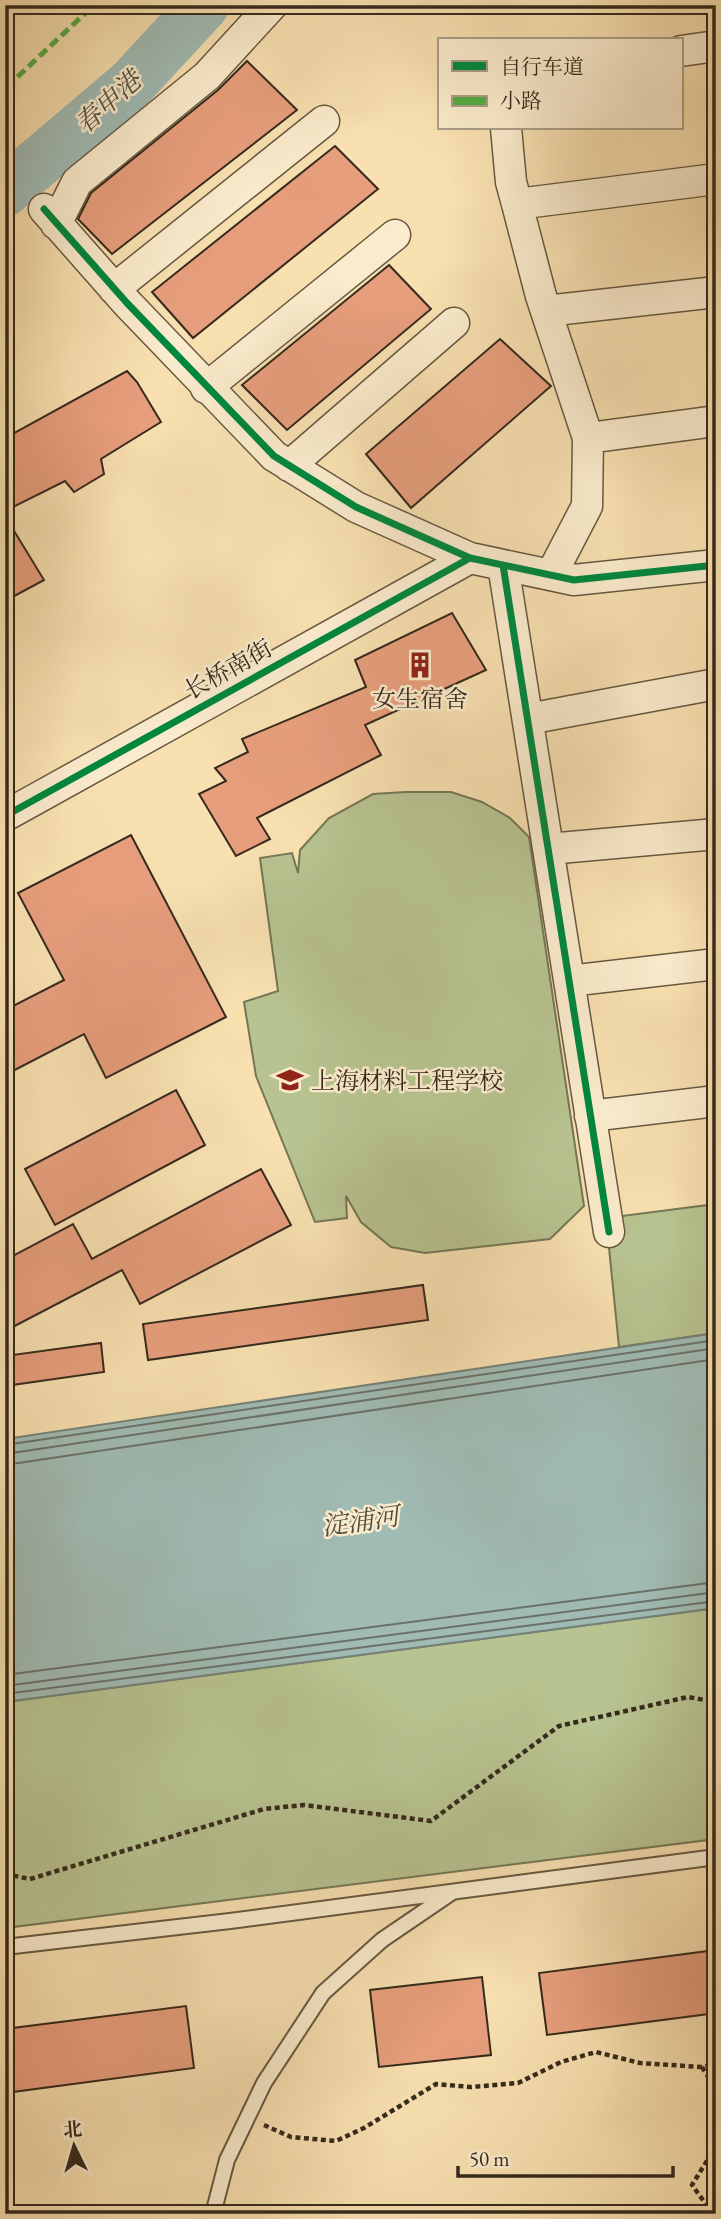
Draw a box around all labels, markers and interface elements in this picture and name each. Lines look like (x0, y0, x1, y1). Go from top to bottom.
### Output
legend (438, 38, 682, 130)
text: 自行车道 (500, 53, 584, 80)
water label: 春申港 (68, 61, 151, 141)
text: 小路 (500, 87, 542, 114)
street label: 长桥南街 (179, 632, 277, 706)
building icon: 女生宿舍 (405, 650, 435, 680)
place label: 女生宿舍 (372, 683, 468, 714)
school or university icon: 上海材料工程学校 (275, 1065, 305, 1095)
place label: 上海材料工程学校 (311, 1065, 503, 1096)
water label: 淀浦河 (319, 1498, 405, 1543)
north arrow (38, 2110, 108, 2180)
text: 北 (62, 2116, 83, 2143)
scale bar (458, 2135, 674, 2179)
text: 50 m (469, 2145, 510, 2172)

